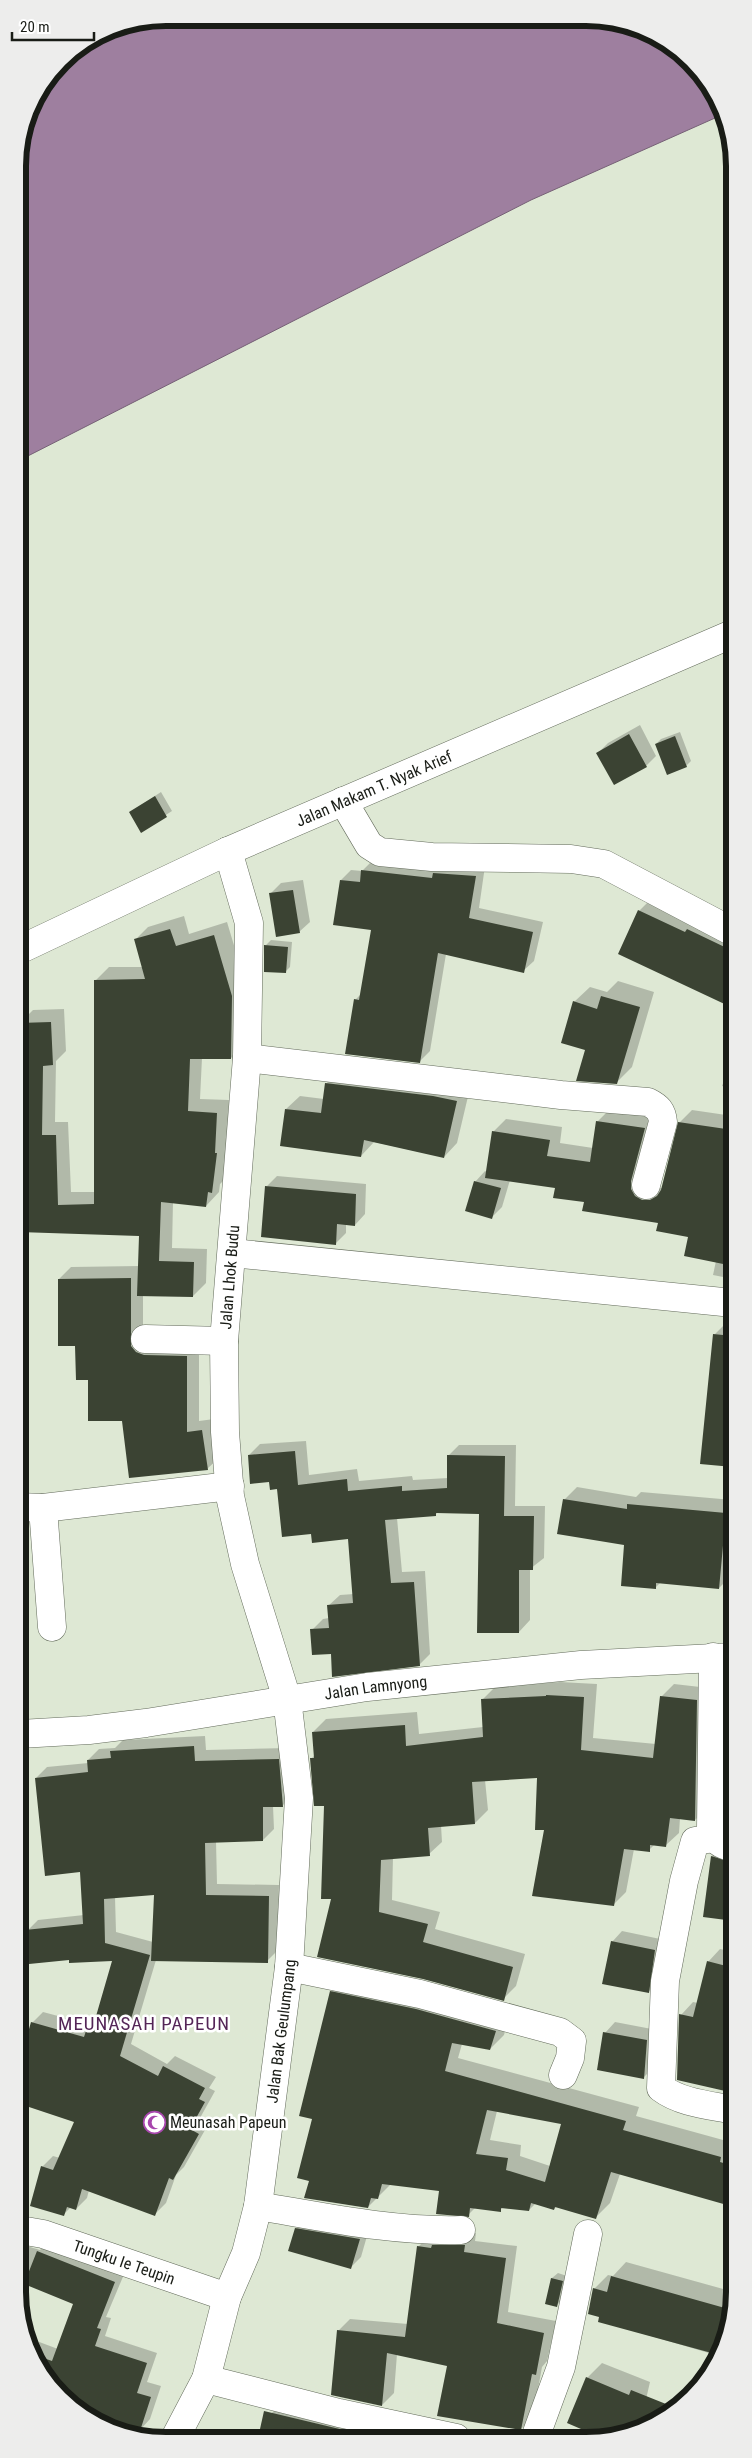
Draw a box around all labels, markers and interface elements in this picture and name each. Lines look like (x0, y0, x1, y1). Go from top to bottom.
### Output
scale bar (12, 10, 95, 42)
text: 20 m (20, 18, 50, 36)
street label: Jalan Makam T. Nyak Arief (293, 746, 455, 830)
street label: Jalan Lhok Budu (215, 1224, 243, 1330)
street label: Jalan Lamnyong (323, 1671, 428, 1703)
street label: Jalan Bak Geulumpang (262, 1959, 299, 2104)
district label: MEUNASAH PAPEUN (58, 2012, 230, 2035)
mosque icon: Meunasah Papeun (142, 2110, 166, 2134)
place label: Meunasah Papeun (170, 2113, 286, 2132)
street label: Tungku Ie Teupin (71, 2235, 178, 2288)

